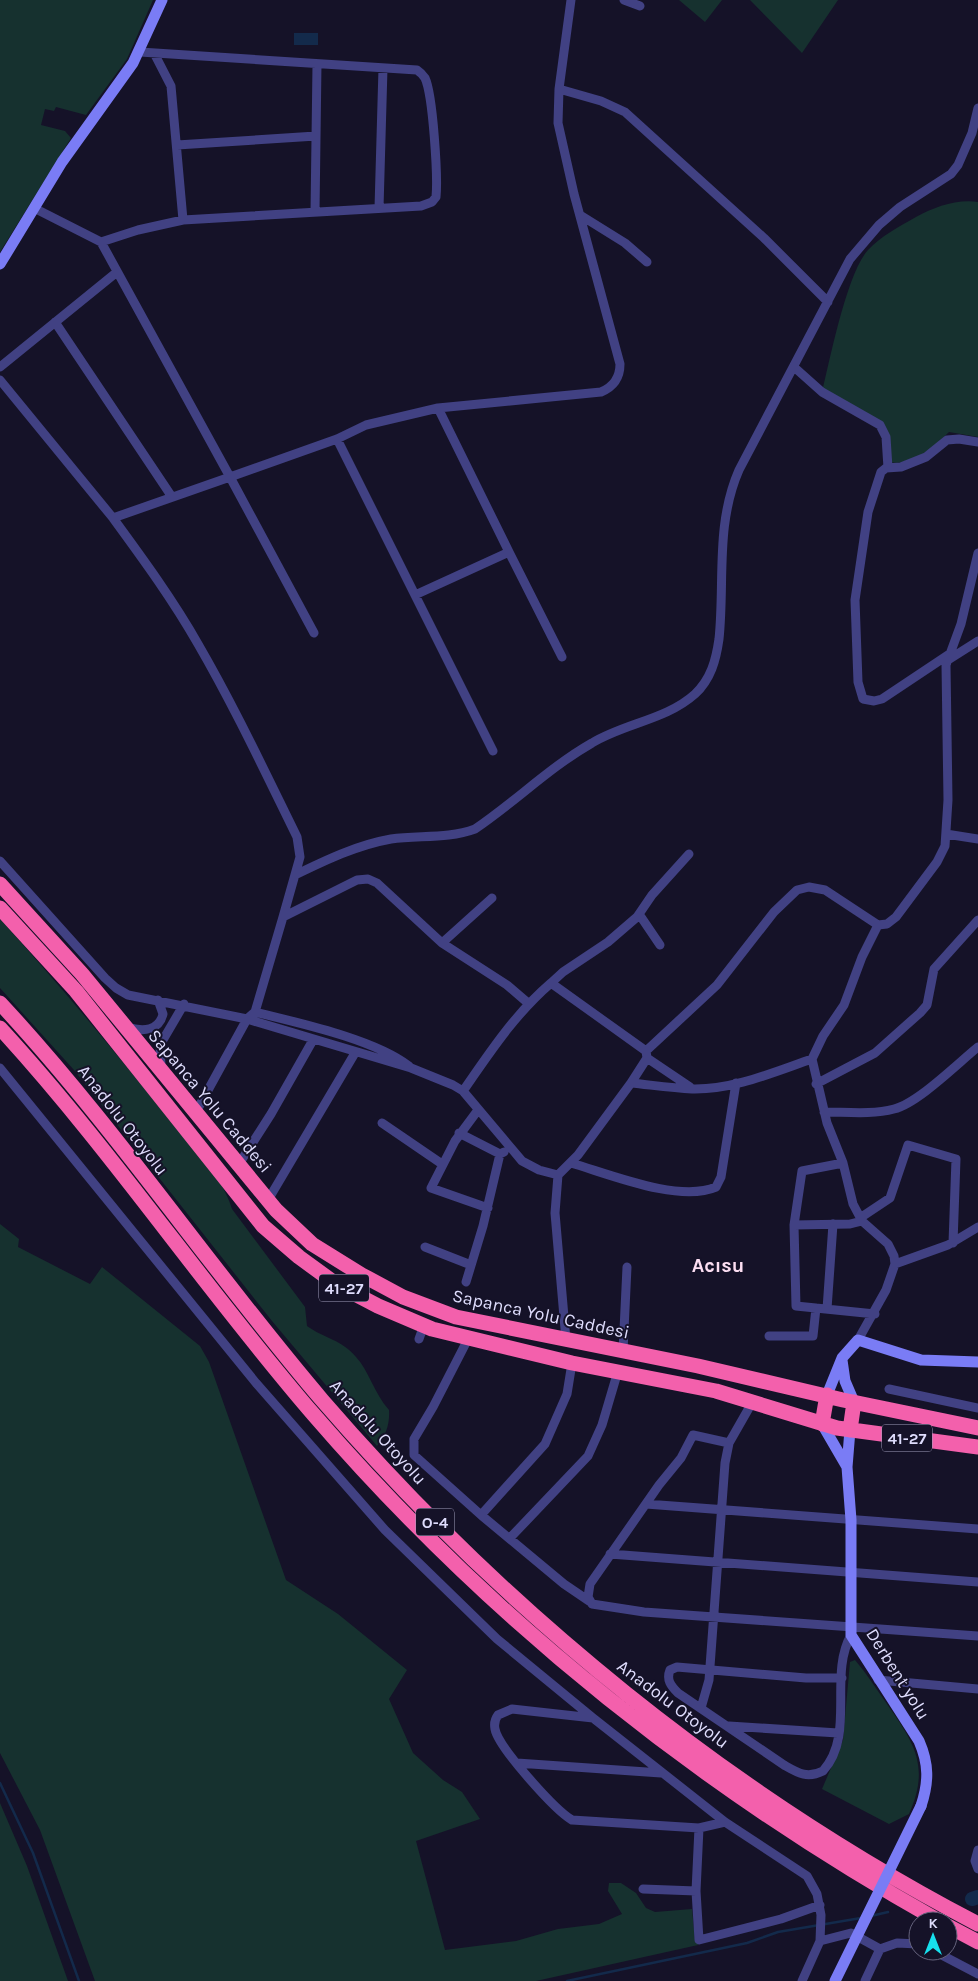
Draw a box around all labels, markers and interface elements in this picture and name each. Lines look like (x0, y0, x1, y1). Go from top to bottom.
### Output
street label: Sapanca Yolu Caddesi (144, 1025, 276, 1177)
street label: Anadolu Otoyolu (73, 1060, 173, 1180)
district label: Acısu (692, 1254, 744, 1277)
road number: 41-27 (319, 1275, 369, 1302)
street label: Sapanca Yolu Caddesi (450, 1284, 632, 1344)
street label: Anadolu Otoyolu (325, 1375, 431, 1489)
road number: 41-27 (882, 1425, 932, 1452)
road number: O-4 (416, 1508, 454, 1535)
street label: Derbent yolu (861, 1624, 935, 1724)
street label: Anadolu Otoyolu (613, 1655, 733, 1753)
north arrow (908, 1911, 958, 1961)
text: K (928, 1915, 938, 1932)

